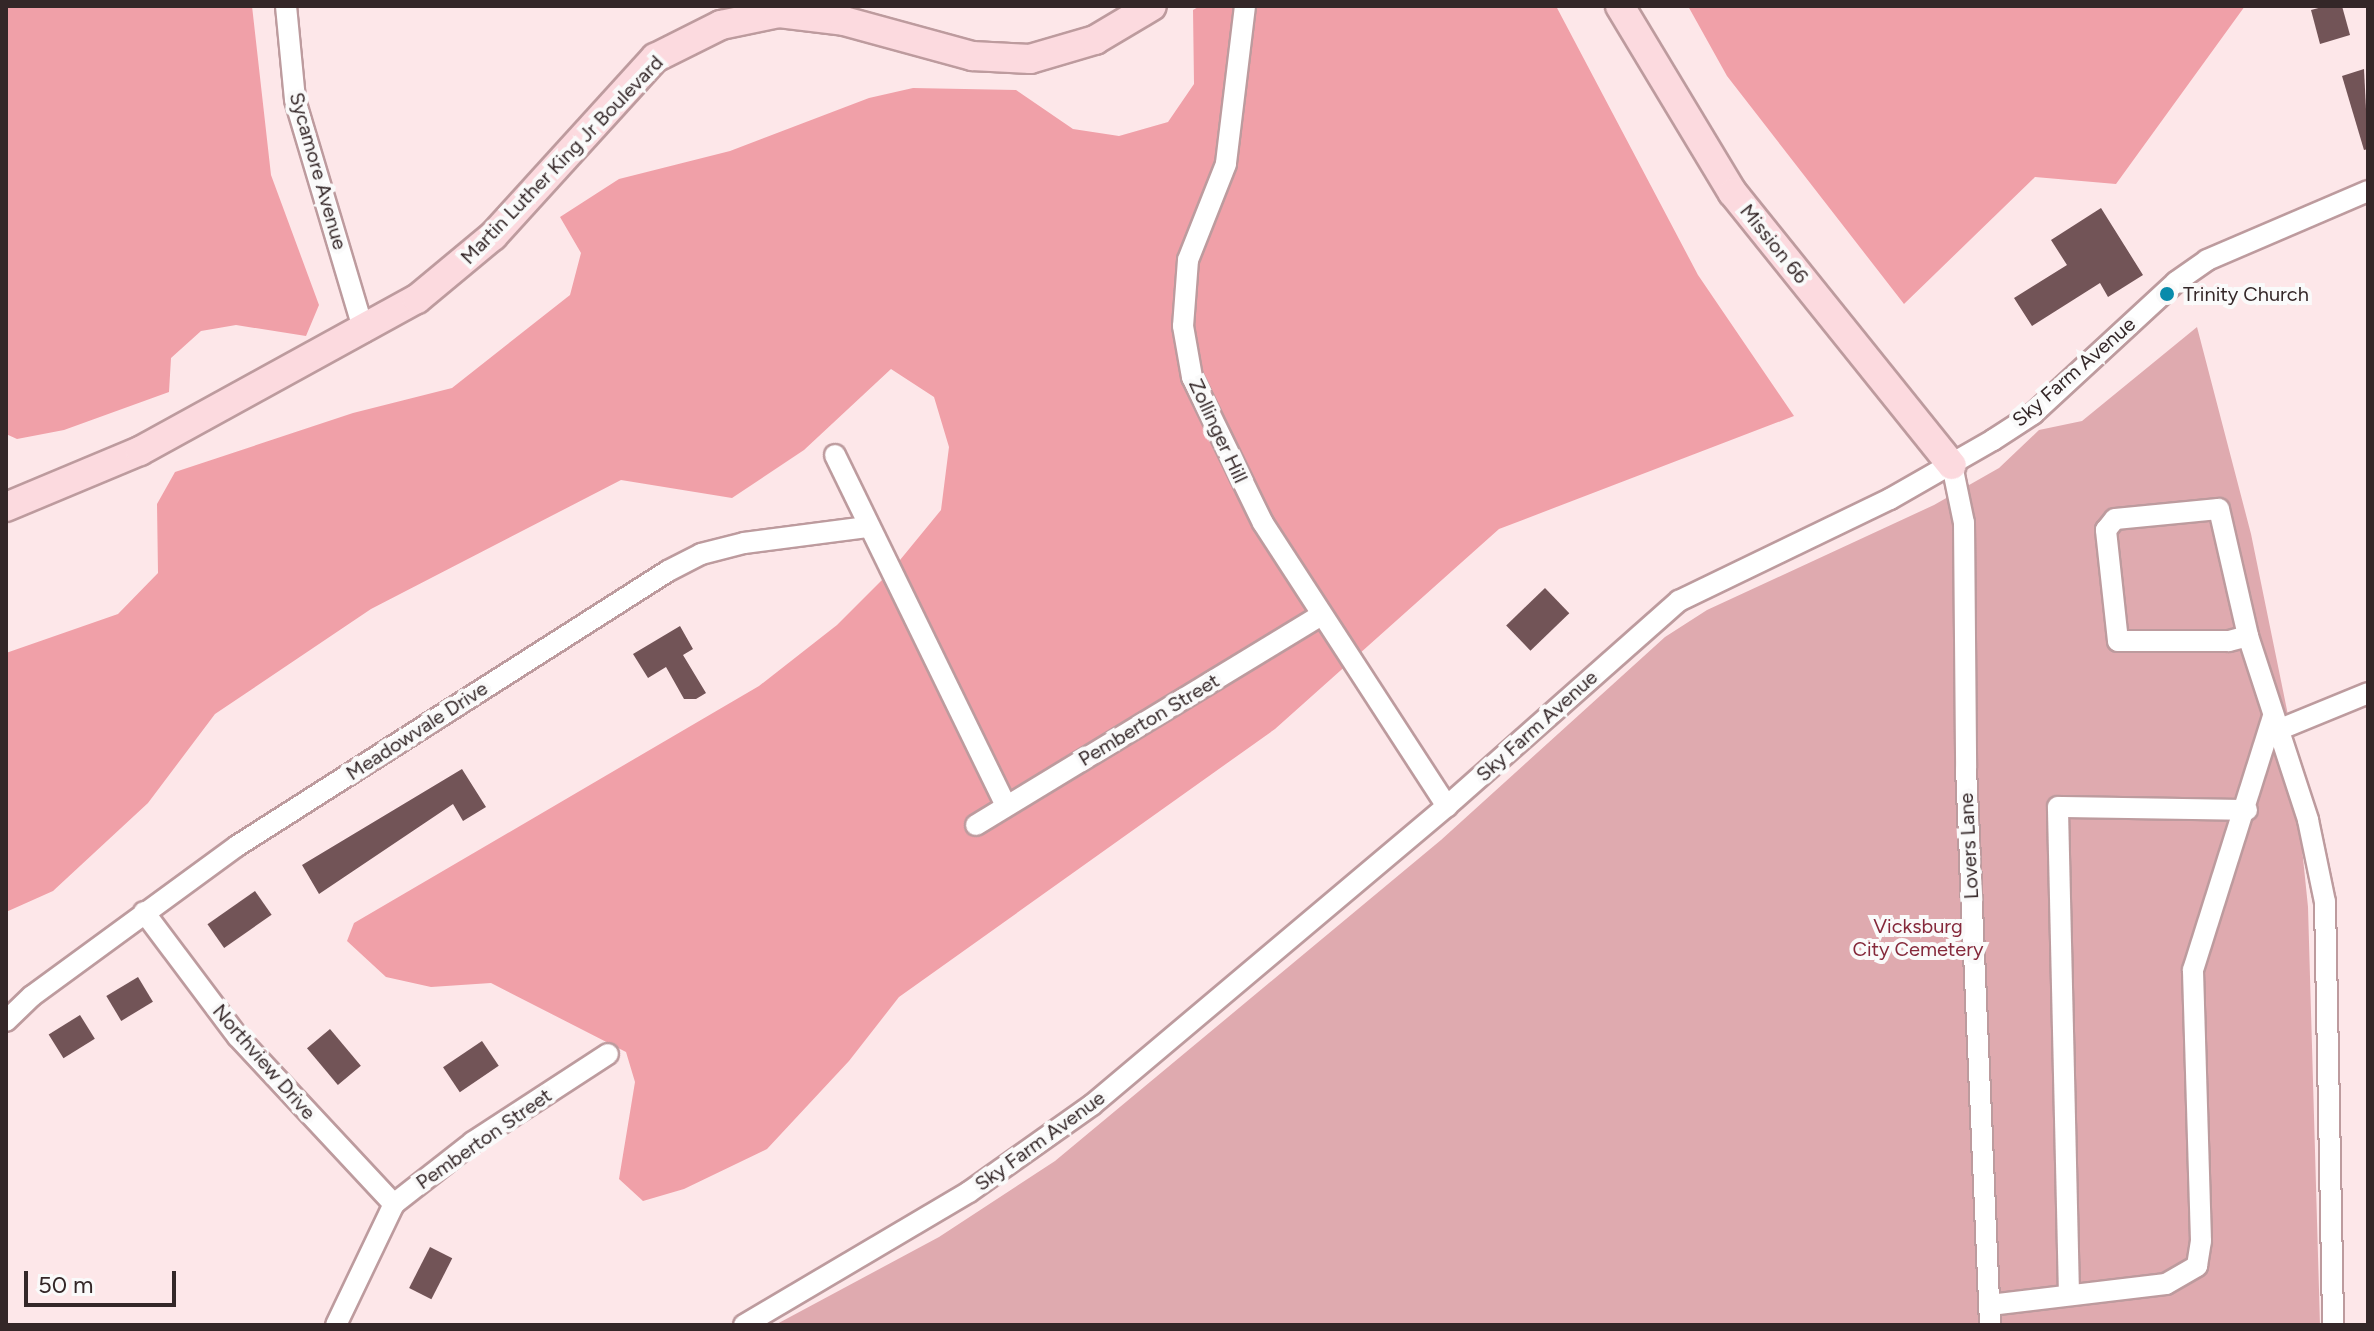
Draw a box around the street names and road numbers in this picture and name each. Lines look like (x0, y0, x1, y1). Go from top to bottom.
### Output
street label: Martin Luther King Jr Boulevard (456, 51, 668, 269)
street label: Sycamore Avenue (284, 90, 352, 252)
street label: Mission 66 (1735, 199, 1813, 289)
street label: Sky Farm Avenue (2008, 312, 2140, 432)
street label: Zollinger Hill (1183, 375, 1253, 487)
street label: Sky Farm Avenue (1471, 665, 1603, 787)
street label: Pemberton Street (1074, 669, 1224, 771)
street label: Meadowvale Drive (342, 676, 492, 786)
street label: Lovers Lane (1954, 792, 1984, 900)
street label: Northview Drive (207, 999, 321, 1125)
street label: Pemberton Street (412, 1083, 556, 1195)
street label: Sky Farm Avenue (970, 1086, 1110, 1196)

